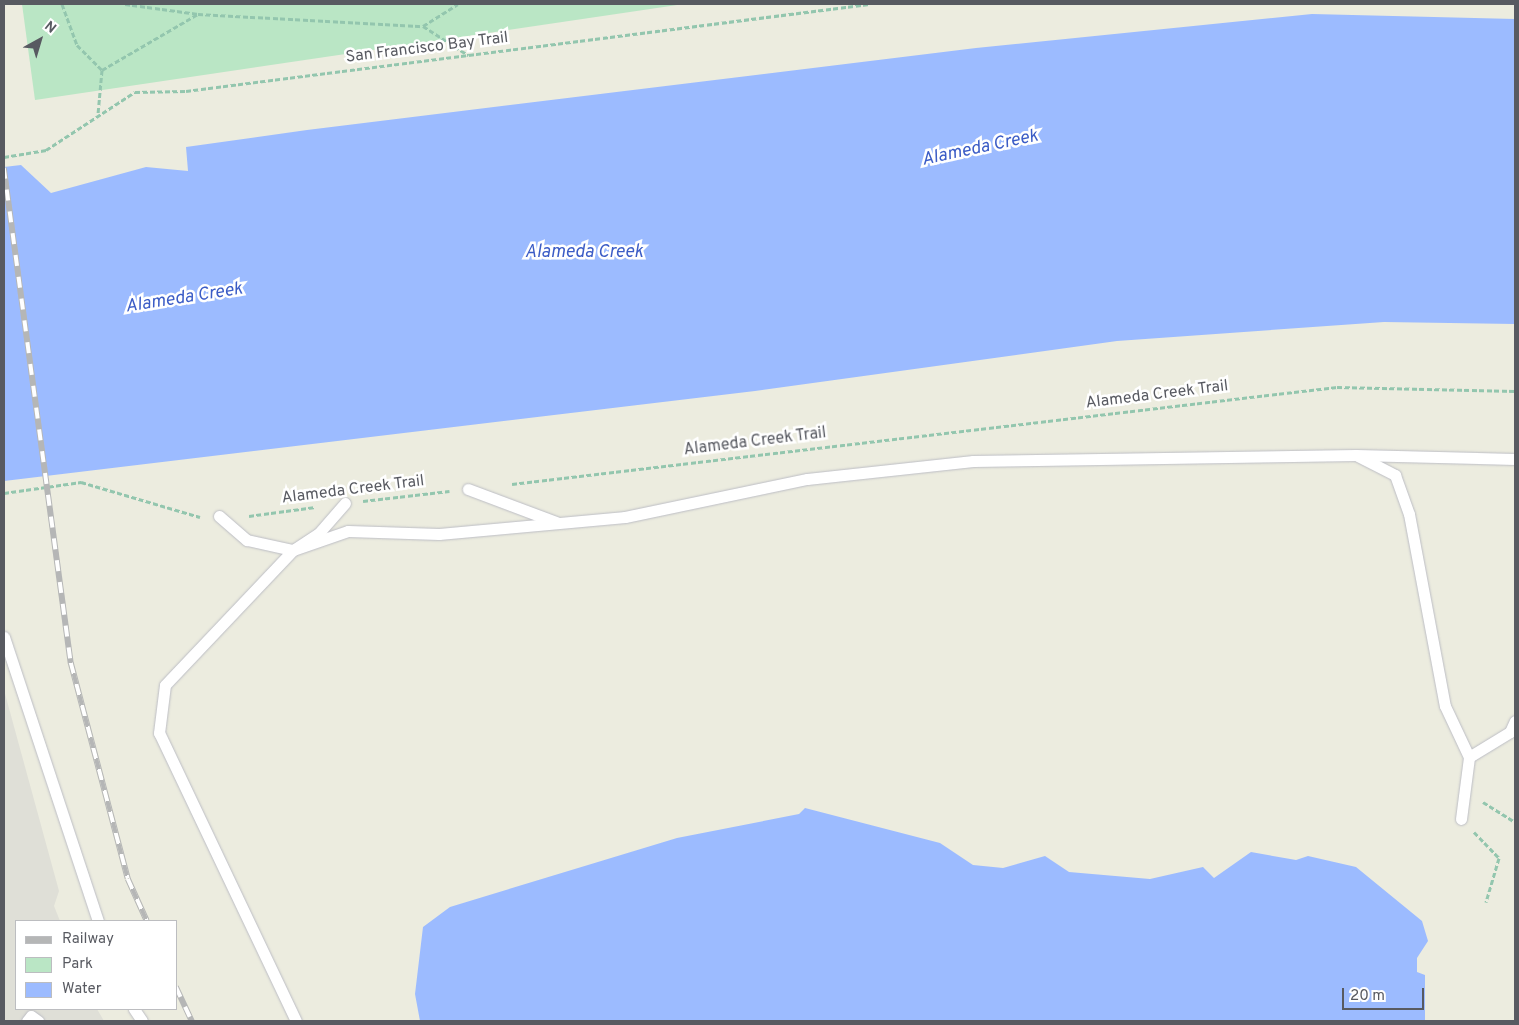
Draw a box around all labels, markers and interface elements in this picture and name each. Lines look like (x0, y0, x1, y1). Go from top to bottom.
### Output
north arrow (15, 15, 65, 65)
text: N (40, 18, 59, 38)
street label: San Francisco Bay Trail (344, 28, 510, 68)
water label: Alameda Creek (920, 126, 1040, 172)
water label: Alameda Creek (525, 242, 643, 264)
water label: Alameda Creek (124, 279, 244, 319)
street label: Alameda Creek Trail (1084, 377, 1230, 413)
street label: Alameda Creek Trail (682, 424, 828, 460)
street label: Alameda Creek Trail (280, 472, 426, 508)
legend (15, 920, 178, 1010)
text: Railway (62, 930, 114, 949)
text: Park (62, 955, 93, 974)
scale bar (1344, 978, 1426, 1010)
text: Water (62, 980, 101, 999)
text: 20 m (1350, 987, 1385, 1006)

